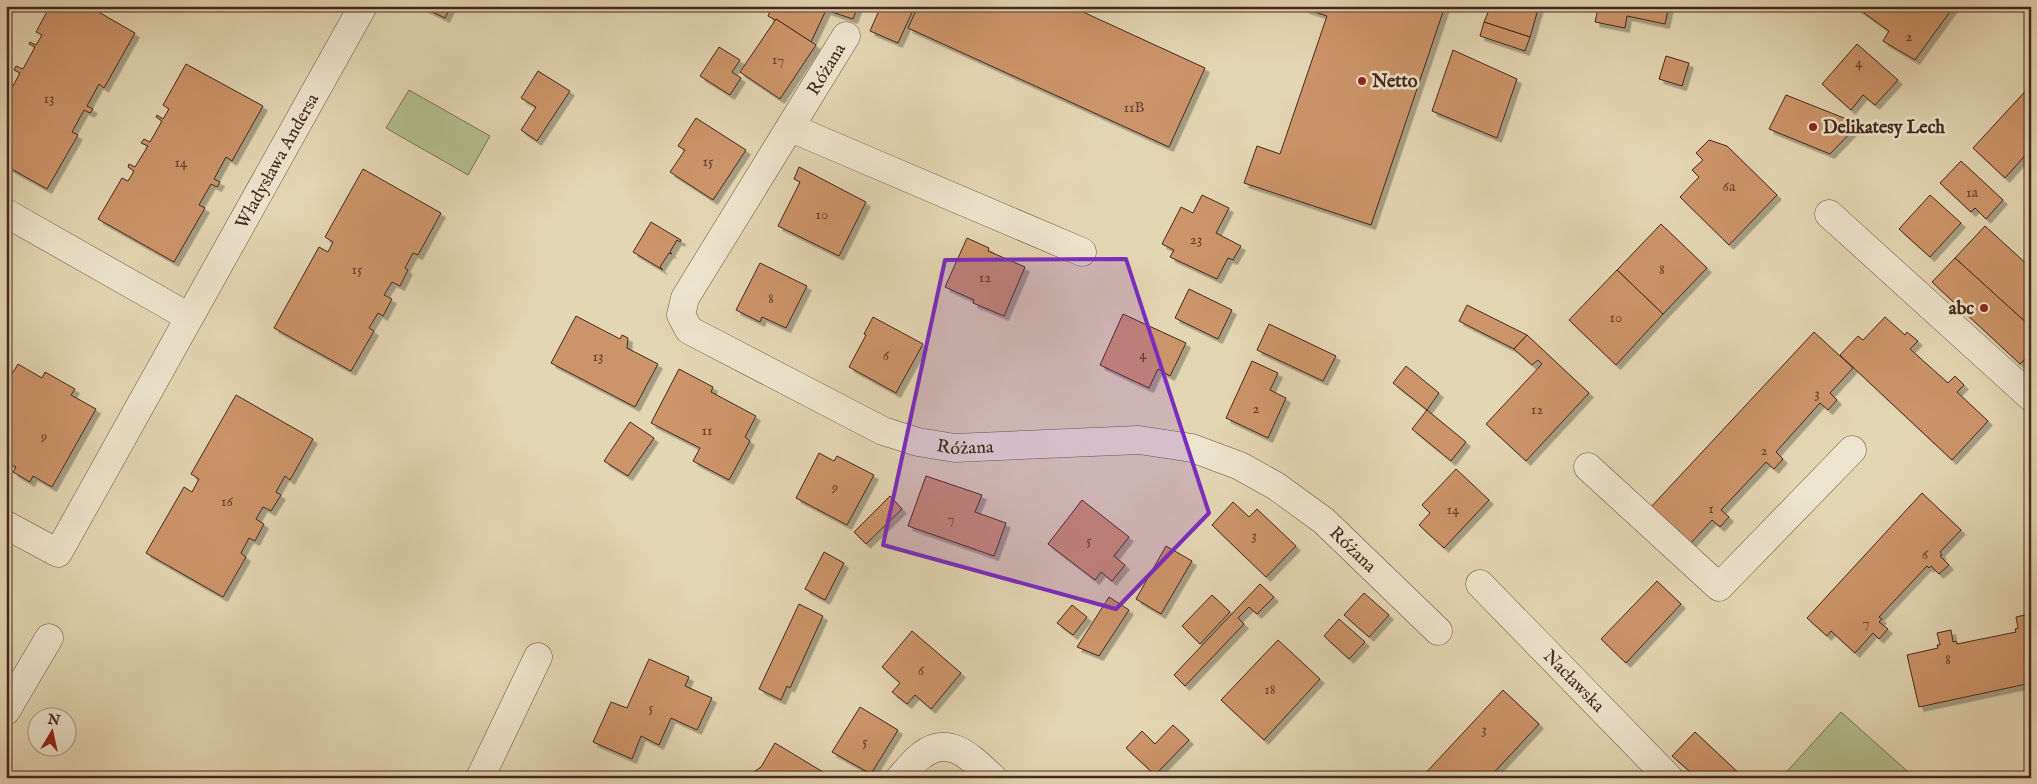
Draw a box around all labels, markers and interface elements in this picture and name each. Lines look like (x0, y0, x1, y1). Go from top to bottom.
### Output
house number: 2 (1905, 27, 1913, 46)
street label: Różana (803, 39, 852, 100)
house number: 17 (772, 50, 784, 69)
house number: 4 (1855, 53, 1863, 72)
place label: Netto (1371, 71, 1418, 94)
marker: Netto (1356, 75, 1368, 87)
house number: 13 (43, 89, 55, 108)
street label: Władysława Andersa (231, 90, 325, 233)
house number: 11B (1123, 98, 1145, 117)
place label: Delikatesy Lech (1823, 117, 1945, 140)
marker: Delikatesy Lech (1807, 121, 1819, 133)
house number: 15 (702, 152, 714, 171)
house number: 14 (175, 153, 188, 172)
house number: 6a (1723, 177, 1736, 196)
house number: 1a (1966, 183, 1979, 202)
house number: 10 (816, 205, 828, 224)
house number: 23 (1190, 230, 1202, 249)
house number: 15 (351, 260, 363, 279)
house number: 8 (1659, 260, 1665, 279)
house number: 12 (979, 268, 991, 287)
house number: 8 (768, 289, 774, 308)
place label: abc (1949, 298, 1974, 321)
marker: abc (1978, 302, 1990, 314)
house number: 10 (1610, 308, 1622, 327)
house number: 4 (1139, 345, 1147, 364)
house number: 6 (883, 346, 890, 365)
house number: 13 (592, 347, 604, 366)
house number: 3 (1814, 384, 1820, 403)
house number: 2 (1252, 399, 1260, 418)
house number: 12 (1531, 400, 1543, 419)
house number: 11 (701, 421, 713, 440)
house number: 9 (40, 427, 47, 446)
street label: Różana (935, 435, 994, 461)
house number: 2 (1760, 441, 1768, 460)
house number: 9 (831, 478, 838, 497)
house number: 16 (221, 492, 234, 511)
house number: 1 (1708, 499, 1714, 518)
house number: 14 (1447, 500, 1460, 519)
house number: 7 (947, 509, 955, 528)
street label: Różana (1324, 522, 1381, 578)
house number: 3 (1251, 526, 1257, 545)
house number: 5 (1086, 531, 1092, 550)
house number: 6 (1922, 545, 1929, 564)
house number: 7 (1862, 613, 1870, 632)
street label: Nacławska (1537, 646, 1609, 718)
house number: 8 (1945, 650, 1951, 669)
house number: 6 (918, 661, 925, 680)
house number: 18 (1264, 680, 1276, 699)
house number: 5 (648, 698, 654, 717)
north arrow (28, 706, 78, 756)
text: N (45, 710, 61, 730)
house number: 3 (1481, 720, 1487, 739)
house number: 5 (862, 732, 868, 751)

